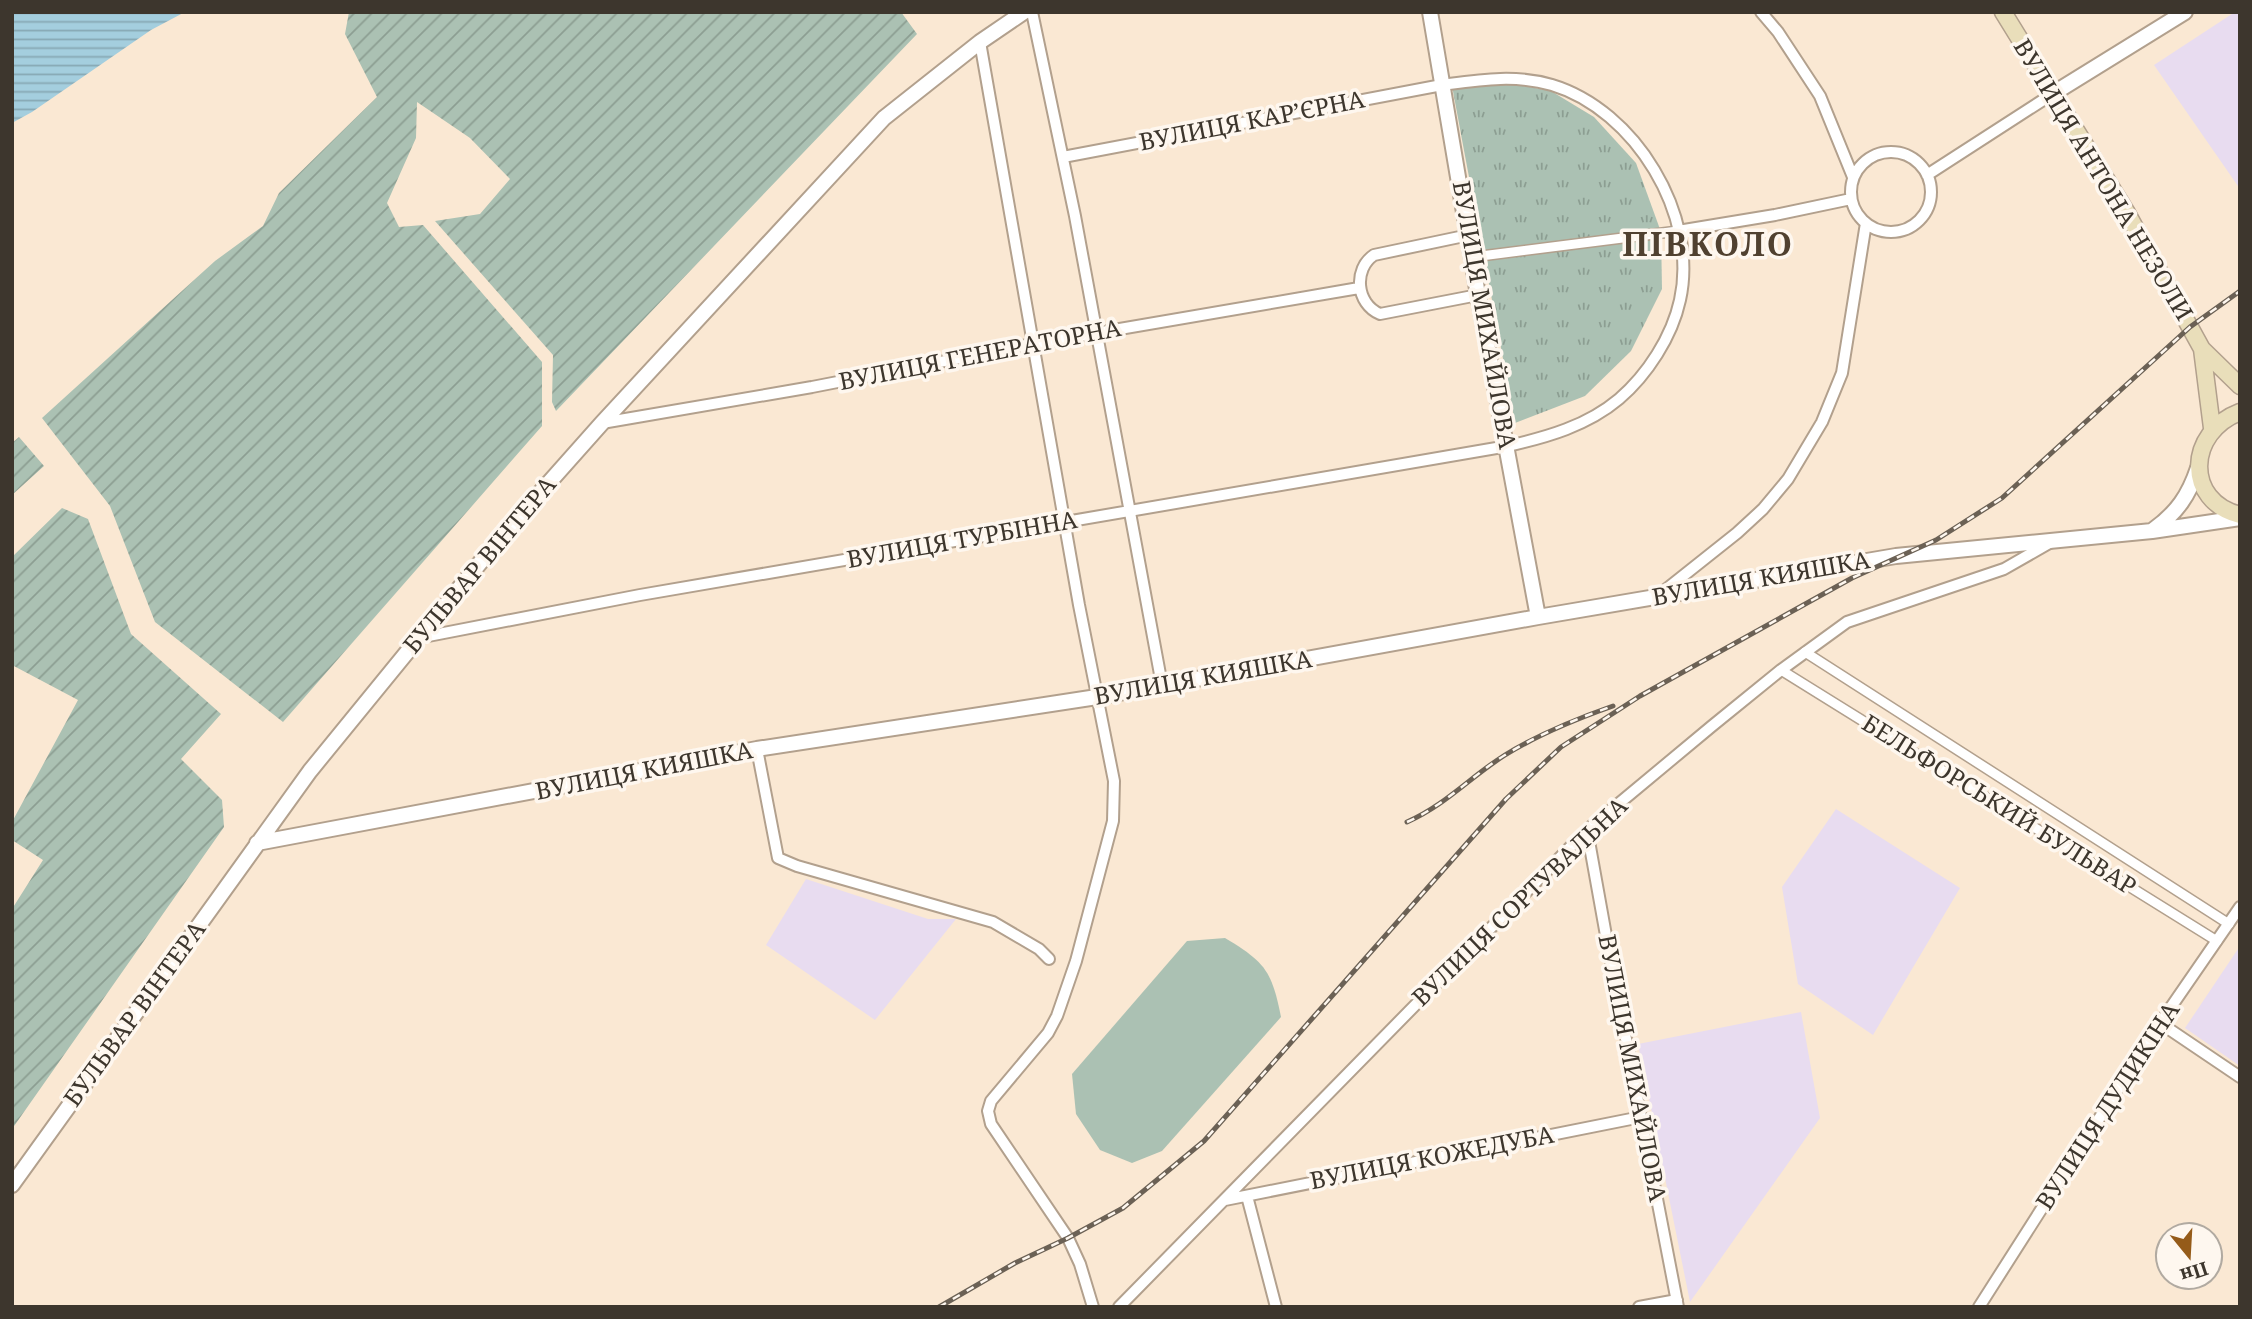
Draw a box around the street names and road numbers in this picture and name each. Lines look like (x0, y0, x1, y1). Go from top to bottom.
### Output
street label: ВУЛИЦЯ АНТОНА НЕЗОЛИ (2007, 32, 2202, 326)
street label: ВУЛИЦЯ КАР’ЄРНА (1136, 81, 1367, 158)
street label: ВУЛИЦЯ МИХАЙЛОВА (1446, 178, 1525, 451)
street label: ВУЛИЦЯ ГЕНЕРАТОРНА (836, 310, 1124, 397)
street label: БУЛЬВАР ВІНТЕРА (395, 468, 563, 660)
street label: ВУЛИЦЯ ТУРБІННА (844, 502, 1080, 575)
street label: ВУЛИЦЯ КИЯШКА (1649, 542, 1872, 613)
street label: ВУЛИЦЯ КИЯШКА (1091, 641, 1314, 712)
street label: БЕЛЬФОРСЬКИЙ БУЛЬВАР (1856, 706, 2143, 902)
street label: ВУЛИЦЯ КИЯШКА (532, 732, 755, 807)
street label: ВУЛИЦЯ СОРТУВАЛЬНА (1404, 789, 1634, 1013)
street label: БУЛЬВАР ВІНТЕРА (55, 914, 212, 1113)
street label: ВУЛИЦЯ МИХАЙЛОВА (1591, 931, 1676, 1204)
street label: ВУЛИЦЯ ДУДИКІНА (2027, 995, 2186, 1215)
street label: ВУЛИЦЯ КОЖЕДУБА (1307, 1117, 1557, 1196)

